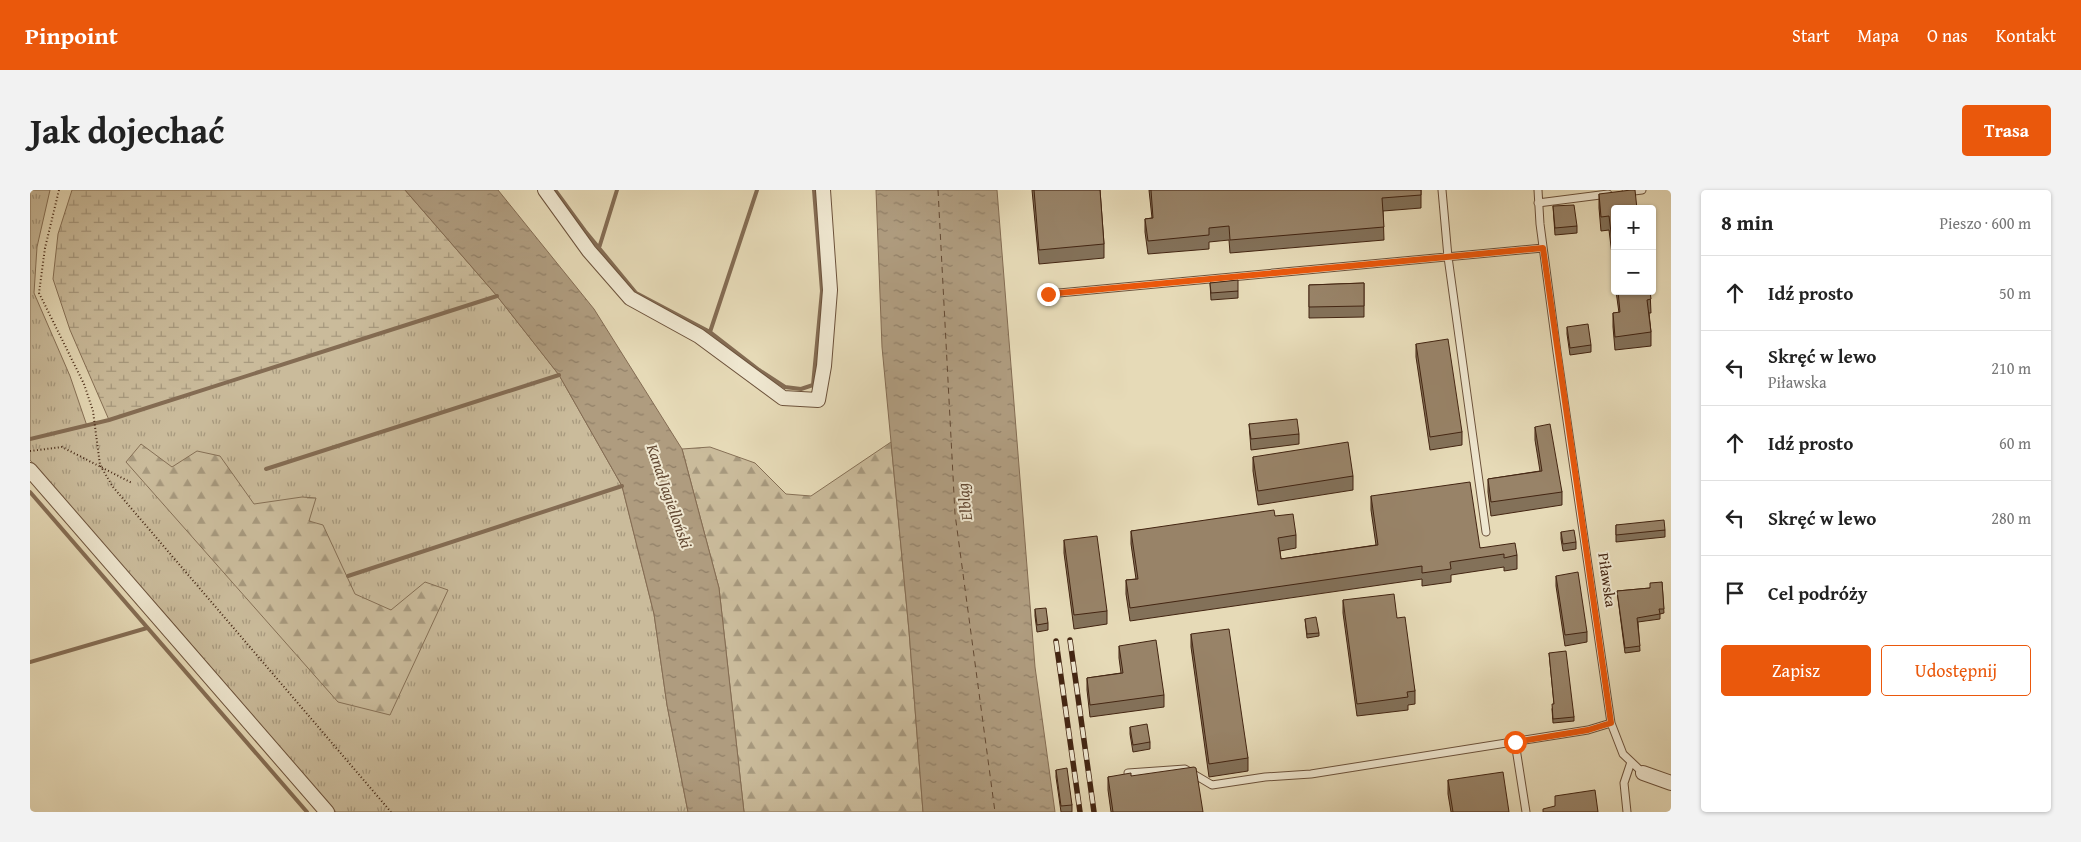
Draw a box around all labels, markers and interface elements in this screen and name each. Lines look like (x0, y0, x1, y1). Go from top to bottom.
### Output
text: Pinpoint (25, 18, 118, 53)
text: Start (1792, 22, 1830, 49)
text: Mapa (1858, 22, 1899, 49)
text: O nas (1927, 22, 1968, 49)
text: Kontakt (1996, 22, 2056, 49)
text: Jak dojechać (30, 105, 224, 156)
button: Trasa (1962, 105, 2051, 156)
map controls (1611, 205, 1656, 295)
button: + (1611, 205, 1656, 250)
text: 8 min (1721, 207, 1773, 238)
text: Pieszo · 600 m (1939, 211, 2031, 235)
button: − (1611, 250, 1656, 295)
icon: ahead (1721, 279, 1749, 307)
text: Idź prosto (1768, 279, 1853, 307)
text: 50 m (1999, 281, 2031, 305)
route end (1037, 283, 1060, 306)
text: Skręć w lewo (1768, 342, 1876, 370)
icon: left (1721, 354, 1749, 382)
text: 210 m (1991, 356, 2031, 380)
text: Piławska (1768, 370, 1827, 394)
icon: ahead (1721, 429, 1749, 457)
text: Idź prosto (1768, 429, 1853, 457)
text: 60 m (1999, 431, 2031, 455)
water label: Kanał Jagielloński (641, 440, 699, 551)
water label: Elbląg (950, 481, 978, 523)
icon: left (1721, 504, 1749, 532)
text: Skręć w lewo (1768, 504, 1876, 532)
text: 280 m (1991, 506, 2031, 530)
street label: Piławska (1593, 551, 1622, 609)
icon: arrive (1721, 579, 1749, 607)
text: Cel podróży (1768, 579, 1868, 607)
button: Zapisz (1721, 645, 1871, 696)
button: Udostępnij (1881, 645, 2031, 696)
route start (1504, 731, 1527, 754)

